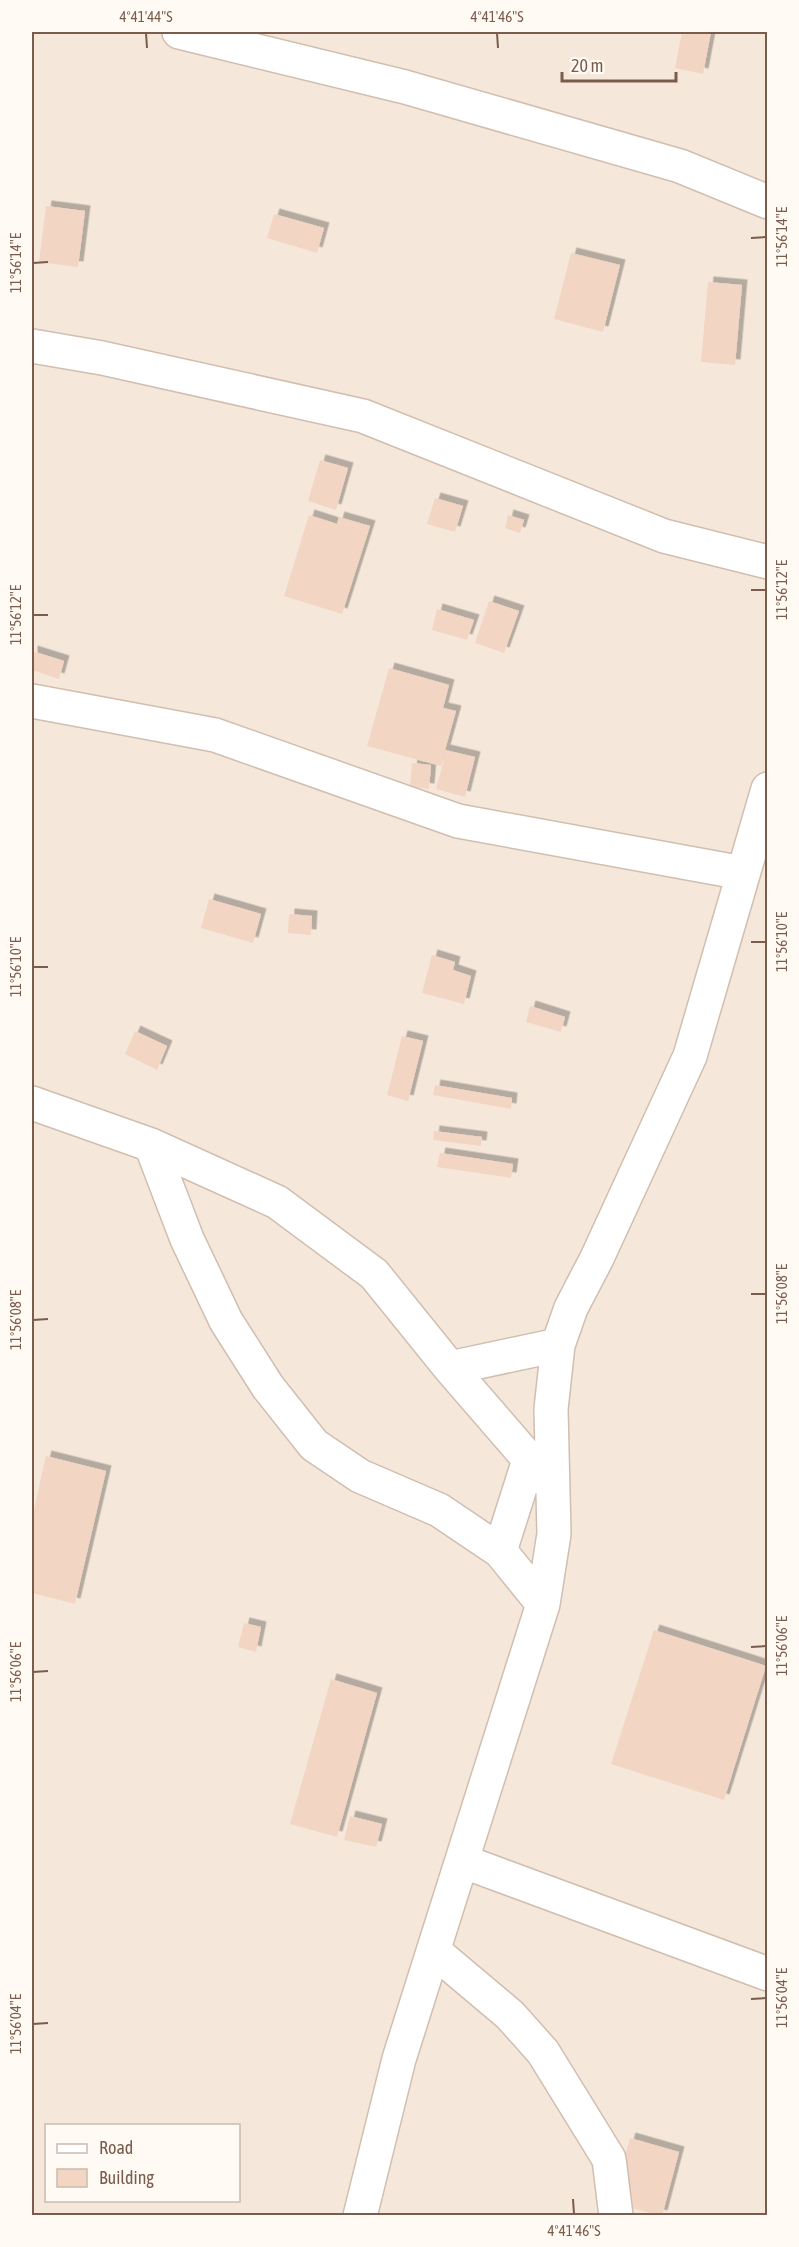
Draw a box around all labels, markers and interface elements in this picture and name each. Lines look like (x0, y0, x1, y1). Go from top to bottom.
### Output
text: 4°41'44"S (119, 8, 173, 25)
text: 4°41'46"S (470, 8, 524, 25)
scale bar (562, 45, 676, 83)
text: 20 m (571, 55, 603, 76)
text: 11°56'14"E (773, 206, 790, 267)
text: 11°56'14"E (7, 232, 24, 293)
text: 11°56'12"E (773, 559, 790, 620)
text: 11°56'12"E (7, 584, 24, 645)
text: 11°56'10"E (773, 911, 790, 972)
text: 11°56'10"E (7, 936, 24, 997)
text: 11°56'08"E (773, 1263, 790, 1324)
text: 11°56'08"E (7, 1289, 24, 1350)
text: 11°56'06"E (773, 1615, 790, 1676)
text: 11°56'06"E (7, 1641, 24, 1702)
text: 11°56'04"E (773, 1967, 790, 2028)
text: 11°56'04"E (7, 1993, 24, 2054)
legend (45, 2124, 240, 2202)
text: Road (99, 2137, 133, 2158)
text: Building (99, 2167, 154, 2188)
text: 4°41'46"S (547, 2222, 601, 2239)

